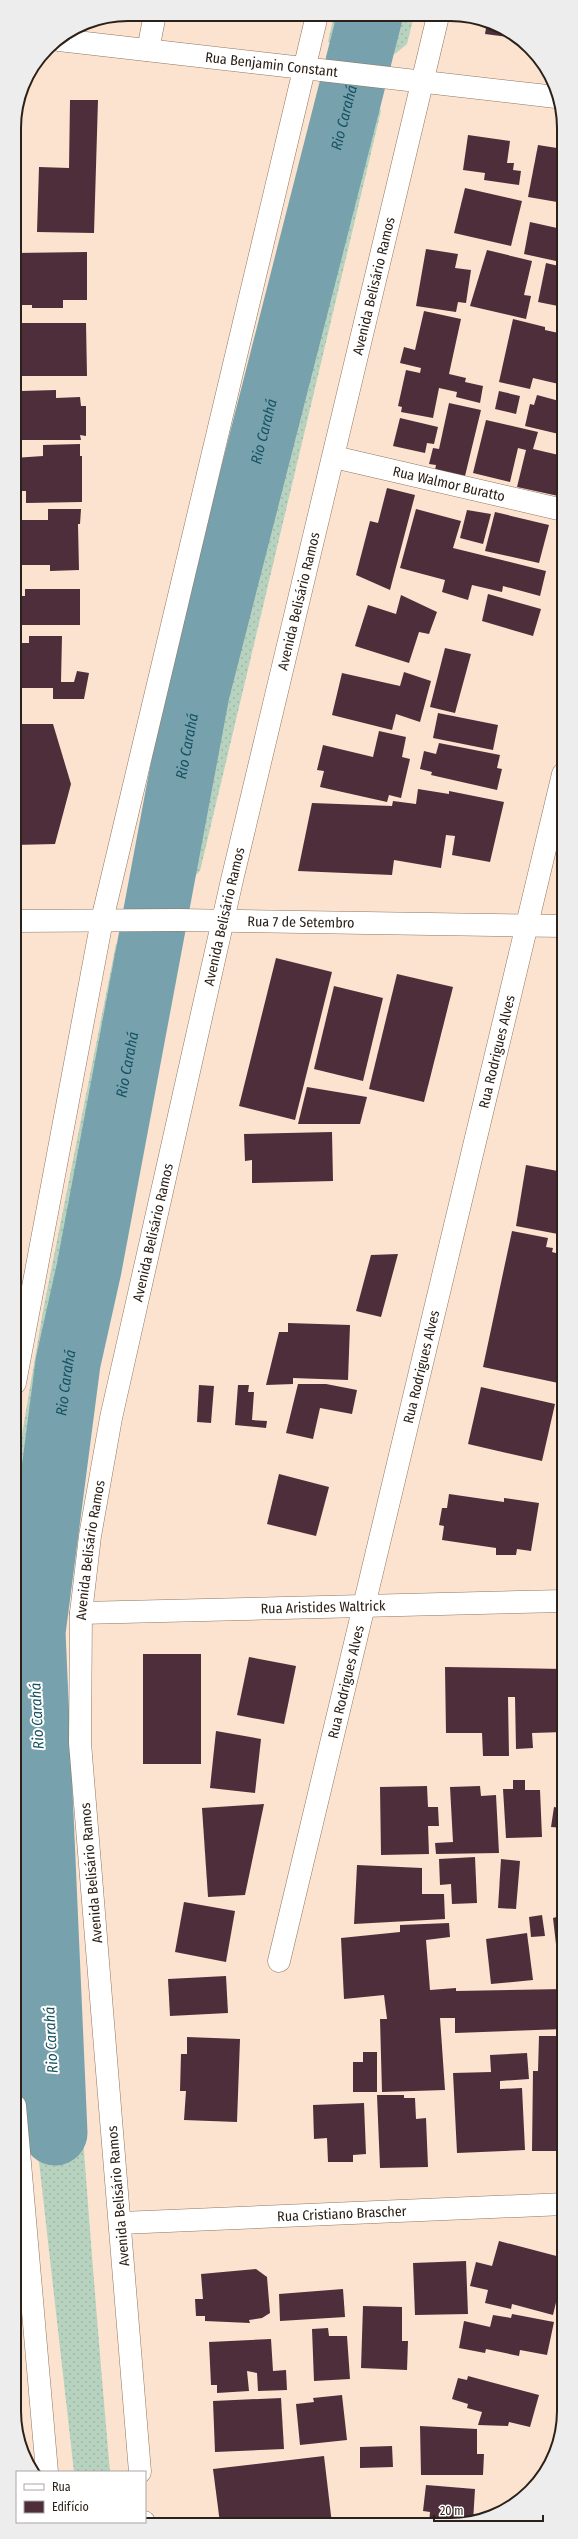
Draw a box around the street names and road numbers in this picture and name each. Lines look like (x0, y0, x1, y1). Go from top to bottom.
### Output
street label: Rua Benjamin Constant (204, 49, 339, 81)
street label: Avenida Belisário Ramos (349, 215, 399, 357)
street label: Rua Walmor Buratto (391, 463, 507, 505)
street label: Avenida Belisário Ramos (274, 531, 324, 672)
street label: Avenida Belisário Ramos (201, 846, 248, 987)
street label: Rua 7 de Setembro (247, 913, 355, 932)
street label: Rua Rodrigues Alves (475, 993, 519, 1110)
street label: Avenida Belisário Ramos (129, 1162, 177, 1303)
street label: Rua Rodrigues Alves (400, 1309, 443, 1425)
street label: Avenida Belisário Ramos (73, 1479, 109, 1620)
street label: Rua Aristides Waltrick (260, 1597, 386, 1618)
street label: Rua Rodrigues Alves (325, 1624, 368, 1740)
street label: Avenida Belisário Ramos (77, 1802, 106, 1944)
street label: Avenida Belisário Ramos (104, 2125, 133, 2267)
street label: Rua Cristiano Brascher (277, 2203, 407, 2225)

